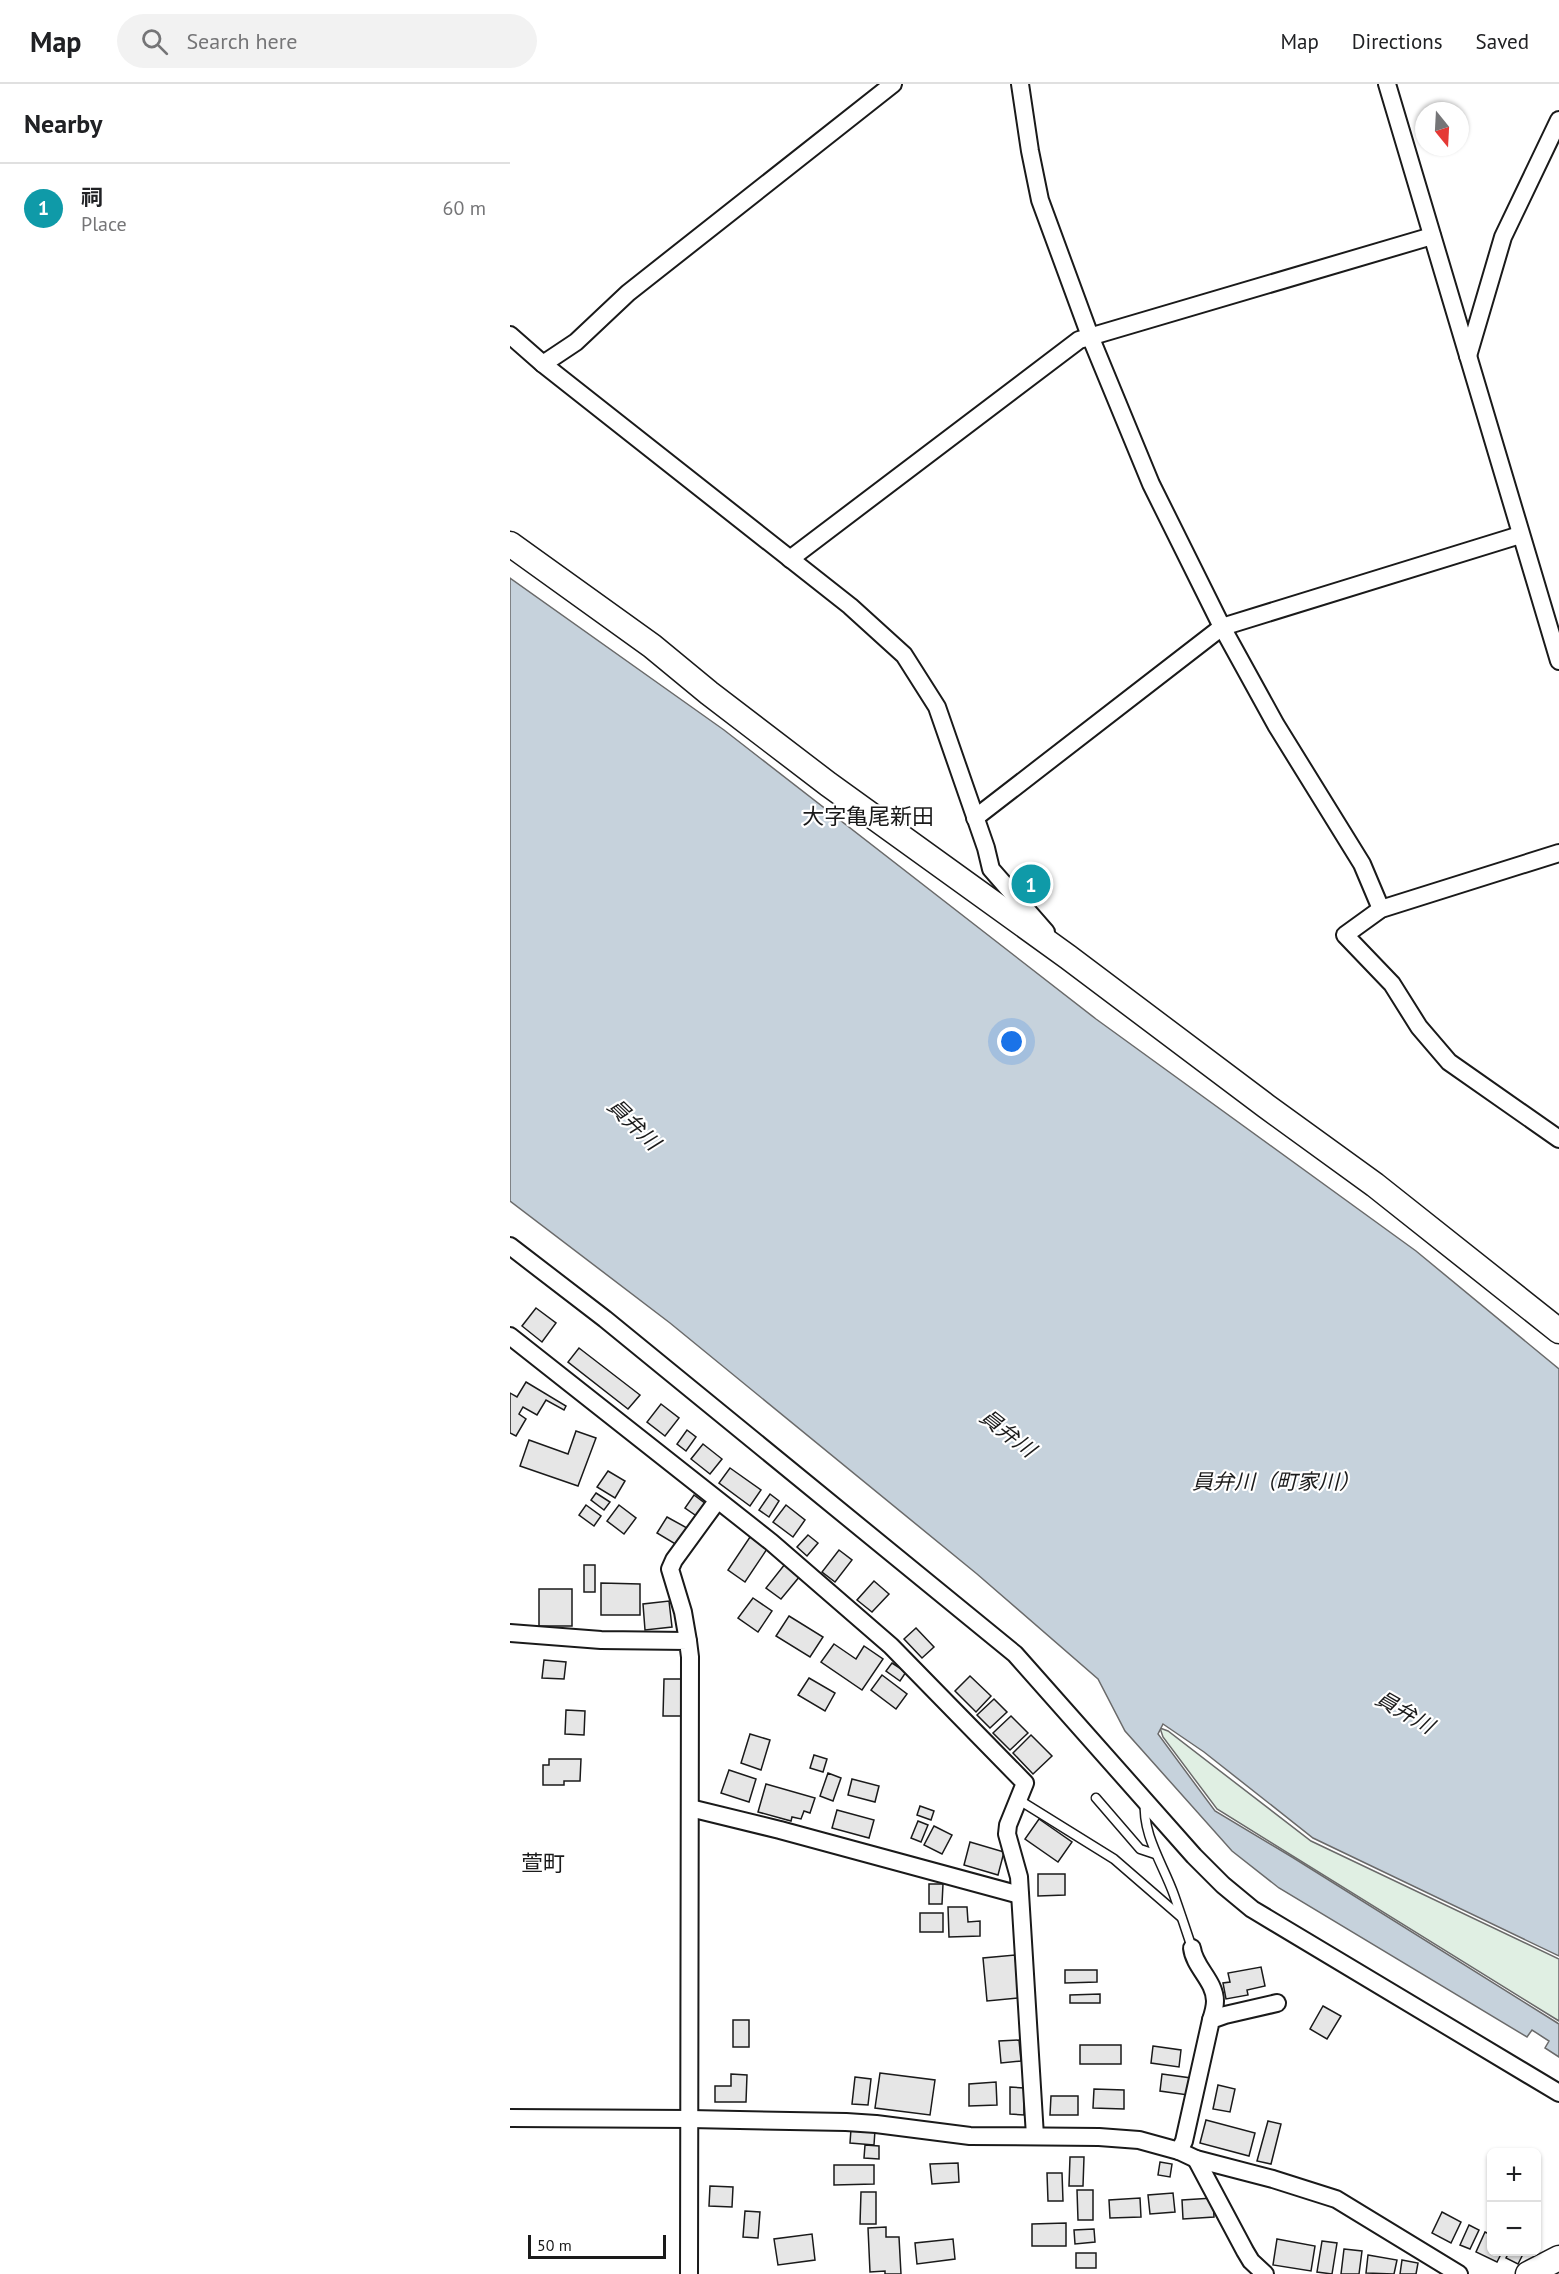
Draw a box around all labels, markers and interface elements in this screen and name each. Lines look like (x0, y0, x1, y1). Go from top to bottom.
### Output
search box (117, 14, 537, 68)
text: Map (30, 23, 81, 60)
icon: search (138, 25, 171, 58)
text: Search here (186, 27, 297, 55)
text: Map (1280, 28, 1319, 55)
text: Directions (1352, 28, 1443, 55)
text: Saved (1476, 28, 1529, 55)
north arrow (1415, 102, 1469, 156)
text: Nearby (24, 107, 102, 140)
text: 祠 (81, 183, 103, 211)
text: 1 (38, 195, 49, 221)
text: 60 m (443, 195, 486, 221)
text: Place (81, 211, 127, 237)
district label: 大字亀尾新田 (802, 802, 934, 830)
pin: 1 (1012, 862, 1050, 906)
your location (997, 1027, 1026, 1056)
water label: 員弁川 (602, 1092, 667, 1157)
water label: 員弁川 (975, 1403, 1043, 1464)
water label: 員弁川（町家川） (1192, 1468, 1360, 1495)
water label: 員弁川 (1371, 1685, 1441, 1740)
district label: 萱町 (521, 1849, 565, 1877)
map controls (1487, 2148, 1541, 2256)
button: + (1487, 2148, 1541, 2202)
button: − (1487, 2202, 1541, 2256)
scale bar (528, 2232, 666, 2260)
text: 50 m (537, 2235, 572, 2255)

